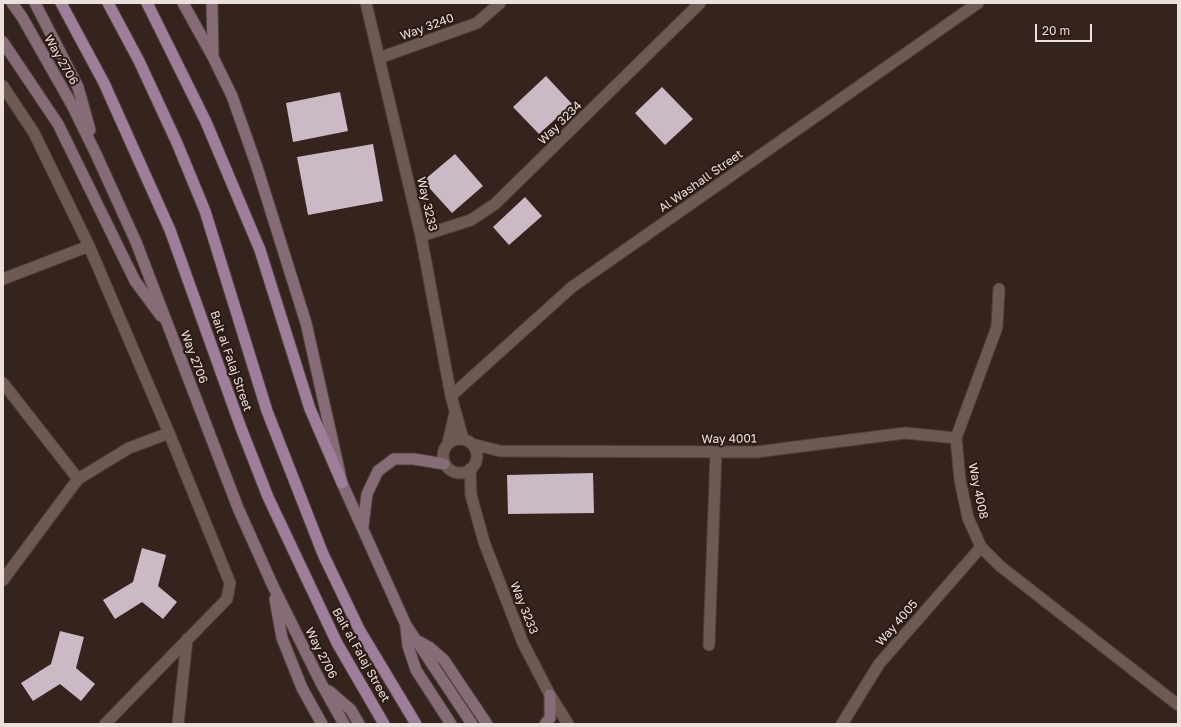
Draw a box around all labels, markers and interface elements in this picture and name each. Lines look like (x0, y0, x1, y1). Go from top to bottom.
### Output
street label: Way 3240 (398, 11, 456, 43)
scale bar (1037, 16, 1094, 42)
text: 20 m (1042, 23, 1070, 38)
street label: Way 2706 (41, 32, 81, 88)
street label: Way 3234 (535, 98, 585, 148)
street label: Al Washall Street (656, 147, 746, 215)
street label: Way 3233 (414, 175, 440, 233)
street label: Bait al Falaj Street (207, 309, 255, 413)
street label: Way 2706 (177, 329, 211, 385)
street label: Way 4001 (701, 431, 757, 447)
street label: Way 4008 (965, 462, 991, 520)
street label: Way 3233 (507, 580, 541, 636)
street label: Way 4005 (873, 597, 921, 649)
street label: Bait al Falaj Street (329, 605, 393, 705)
street label: Way 2706 (302, 625, 340, 681)

